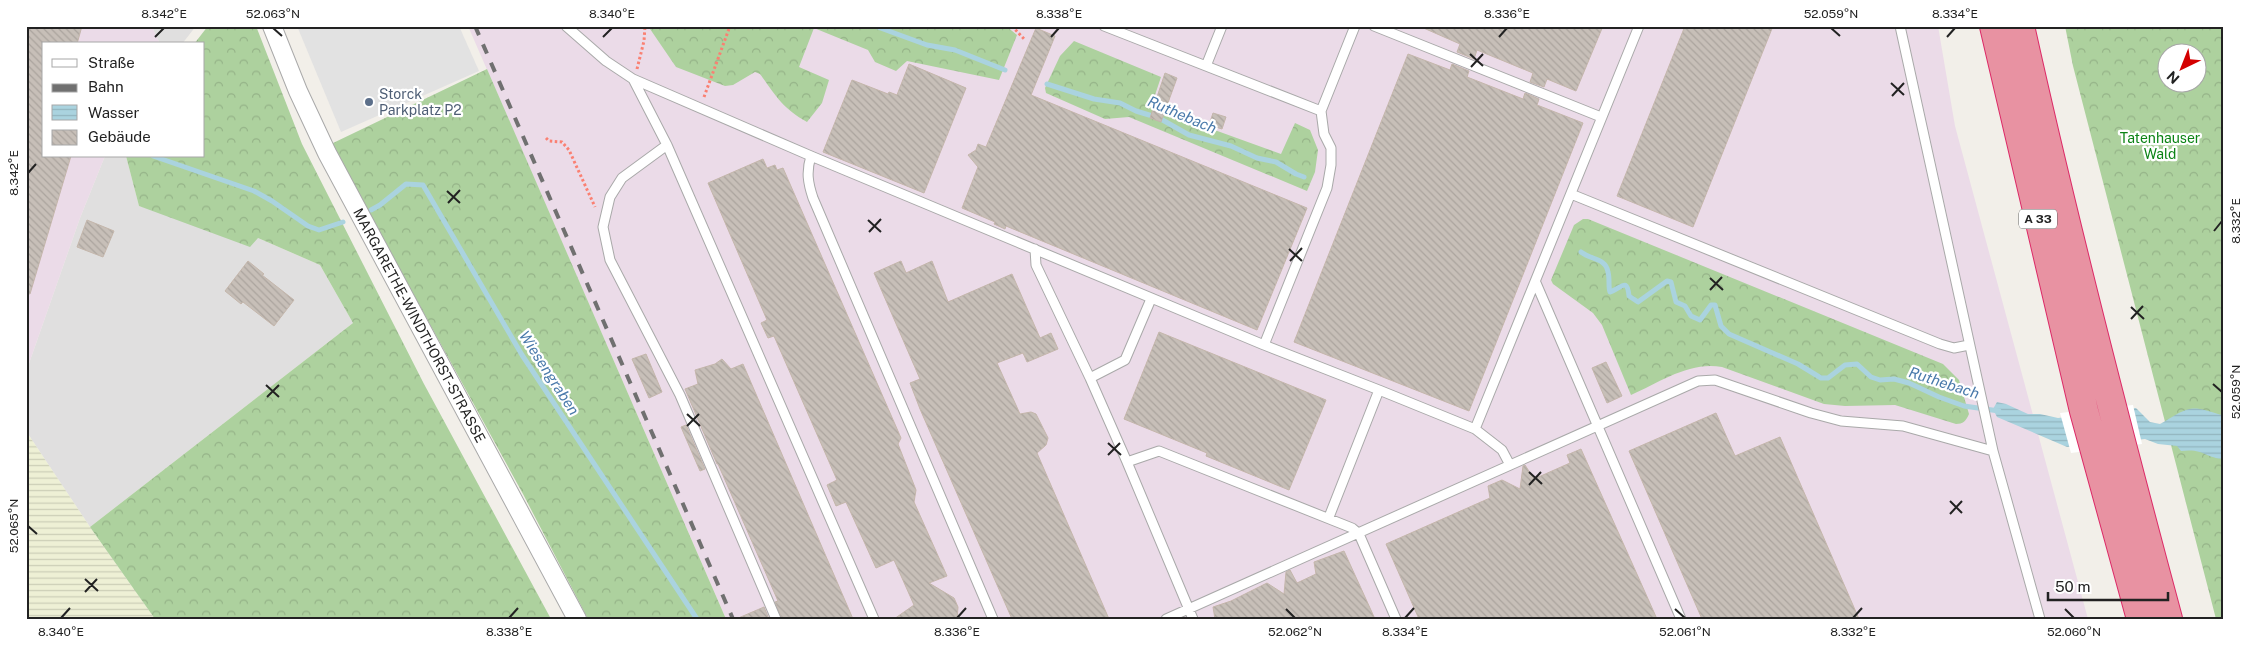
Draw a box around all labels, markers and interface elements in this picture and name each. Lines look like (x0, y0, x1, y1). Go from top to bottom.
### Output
text: 8.342°E (141, 7, 187, 21)
text: 52.063°N (246, 7, 300, 21)
text: 8.340°E (589, 7, 635, 21)
text: 8.338°E (1036, 7, 1082, 21)
text: 8.336°E (1484, 7, 1530, 21)
text: 52.059°N (1804, 7, 1858, 21)
text: 8.334°E (1932, 7, 1978, 21)
legend (42, 42, 205, 158)
north arrow (2158, 42, 2208, 92)
text: Straße (88, 54, 135, 71)
text: N (2164, 68, 2183, 87)
text: Bahn (88, 78, 124, 95)
place label: Storck Parkplatz P2 (379, 86, 462, 118)
water label: Ruthebach (1145, 92, 1219, 137)
marker: Storck Parkplatz P2 (363, 96, 375, 108)
text: Wasser (88, 104, 140, 121)
text: Gebäude (88, 128, 151, 145)
park label: Tatenhauser Wald (2120, 130, 2200, 162)
text: 8.342°E (7, 150, 21, 196)
text: 8.332°E (2229, 198, 2243, 244)
street label: MARGARETHE-WINDTHORST-STRASSE (350, 205, 489, 445)
road number: A 33 (2019, 210, 2057, 228)
water label: Wiesengraben (516, 328, 583, 418)
water label: Ruthebach (1907, 363, 1982, 402)
text: 52.059°N (2229, 365, 2243, 419)
text: 52.065°N (7, 499, 21, 553)
scale bar (2048, 570, 2168, 602)
text: 50 m (2055, 578, 2090, 595)
text: 8.340°E (38, 625, 84, 639)
text: 8.338°E (486, 625, 532, 639)
text: 8.336°E (934, 625, 980, 639)
text: 52.062°N (1268, 625, 1322, 639)
text: 8.334°E (1382, 625, 1428, 639)
text: 52.061°N (1659, 625, 1711, 639)
text: 8.332°E (1830, 625, 1876, 639)
text: 52.060°N (2047, 625, 2101, 639)

